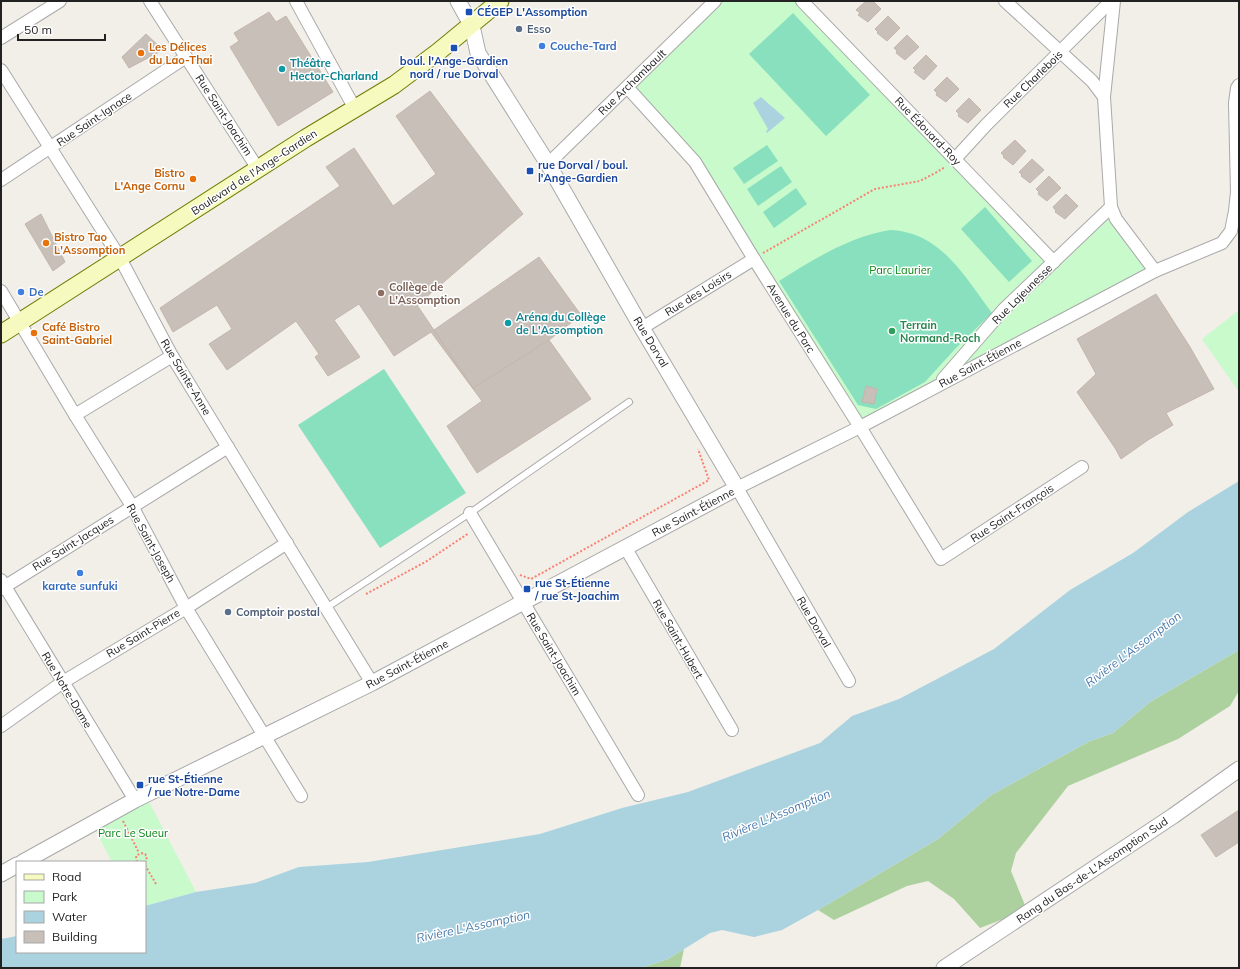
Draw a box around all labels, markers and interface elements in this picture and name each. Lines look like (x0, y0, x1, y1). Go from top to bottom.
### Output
place label: CÉGEP L'Assomption (477, 5, 587, 19)
marker: CÉGEP L'Assomption (464, 7, 474, 17)
scale bar (18, 16, 105, 42)
text: 50 m (24, 22, 52, 37)
place label: Esso (527, 22, 552, 36)
marker: Esso (514, 24, 524, 34)
place label: Couche-Tard (550, 39, 617, 53)
place label: Les Délices du Lao-Thai (149, 40, 213, 67)
marker: Couche-Tard (537, 41, 547, 51)
marker: boul. l'Ange-Gardien nord / rue Dorval (449, 43, 459, 53)
street label: Rue Archambault (595, 46, 669, 118)
street label: Rue Charlebois (1000, 47, 1066, 111)
marker: Les Délices du Lao-Thai (136, 48, 146, 58)
place label: boul. l'Ange-Gardien nord / rue Dorval (400, 54, 508, 81)
place label: Théâtre Hector-Charland (290, 56, 378, 83)
marker: Théâtre Hector-Charland (277, 64, 287, 74)
street label: Rue Saint-Joachim (192, 72, 256, 158)
street label: Rue Saint-Ignace (54, 89, 134, 149)
street label: Rue Édouard-Roy (892, 94, 964, 168)
street label: Boulevard de l'Ange-Gardien (189, 126, 319, 218)
place label: rue Dorval / boul. l'Ange-Gardien (538, 158, 628, 185)
place label: Bistro L'Ange Cornu (114, 166, 185, 193)
marker: rue Dorval / boul. l'Ange-Gardien (525, 166, 535, 176)
marker: Bistro L'Ange Cornu (188, 174, 198, 184)
place label: Bistro Tao L'Assomption (54, 230, 125, 257)
marker: Bistro Tao L'Assomption (41, 238, 51, 248)
street label: Rue Lajeunesse (989, 261, 1055, 327)
park label: Parc Laurier (869, 263, 931, 277)
street label: Rue des Loisirs (662, 267, 734, 319)
place label: Collège de L'Assomption (389, 280, 460, 307)
street label: Avenue du Parc (764, 280, 818, 356)
place label: De (29, 285, 43, 299)
marker: De (16, 287, 26, 297)
marker: Collège de L'Assomption (376, 288, 386, 298)
place label: Aréna du Collège de L'Assomption (516, 310, 606, 337)
street label: Rue Dorval (630, 314, 672, 370)
marker: Aréna du Collège de L'Assomption (503, 318, 513, 328)
place label: Terrain Normand-Roch (900, 318, 980, 345)
place label: Café Bistro Saint-Gabriel (42, 320, 112, 347)
marker: Terrain Normand-Roch (887, 326, 897, 336)
marker: Café Bistro Saint-Gabriel (29, 328, 39, 338)
street label: Rue Saint-Étienne (936, 335, 1024, 391)
street label: Rue Sainte-Anne (158, 336, 214, 418)
street label: Rue Saint-François (968, 481, 1056, 545)
street label: Rue Saint-Étienne (649, 484, 737, 540)
street label: Rue Saint-Joseph (124, 501, 178, 585)
street label: Rue Saint-Jacques (30, 512, 116, 574)
marker: karate sunfuki (75, 568, 85, 578)
place label: rue St-Étienne / rue St-Joachim (534, 576, 619, 603)
place label: karate sunfuki (42, 579, 118, 593)
marker: rue St-Étienne / rue St-Joachim (522, 584, 532, 594)
street label: Rue Dorval (794, 594, 834, 650)
street label: Rue Saint-Hubert (650, 597, 706, 681)
place label: Comptoir postal (236, 605, 320, 619)
street label: Rue Saint-Pierre (104, 606, 182, 660)
marker: Comptoir postal (223, 607, 233, 617)
water label: Rivière L'Assomption (1082, 608, 1184, 690)
street label: Rue Saint-Joachim (524, 610, 584, 698)
street label: Rue Saint-Étienne (363, 636, 451, 692)
street label: Rue Notre-Dame (39, 649, 95, 731)
place label: rue St-Étienne / rue Notre-Dame (147, 772, 240, 799)
marker: rue St-Étienne / rue Notre-Dame (135, 780, 145, 790)
water label: Rivière L'Assomption (720, 785, 832, 845)
street label: Rang du Bas-de-L'Assomption Sud (1014, 814, 1170, 926)
park label: Parc Le Sueur (98, 826, 168, 840)
legend (16, 861, 146, 953)
text: Road (52, 869, 81, 884)
text: Park (52, 889, 78, 904)
water label: Rivière L'Assomption (415, 907, 531, 945)
text: Water (52, 909, 88, 924)
text: Building (52, 929, 97, 944)

